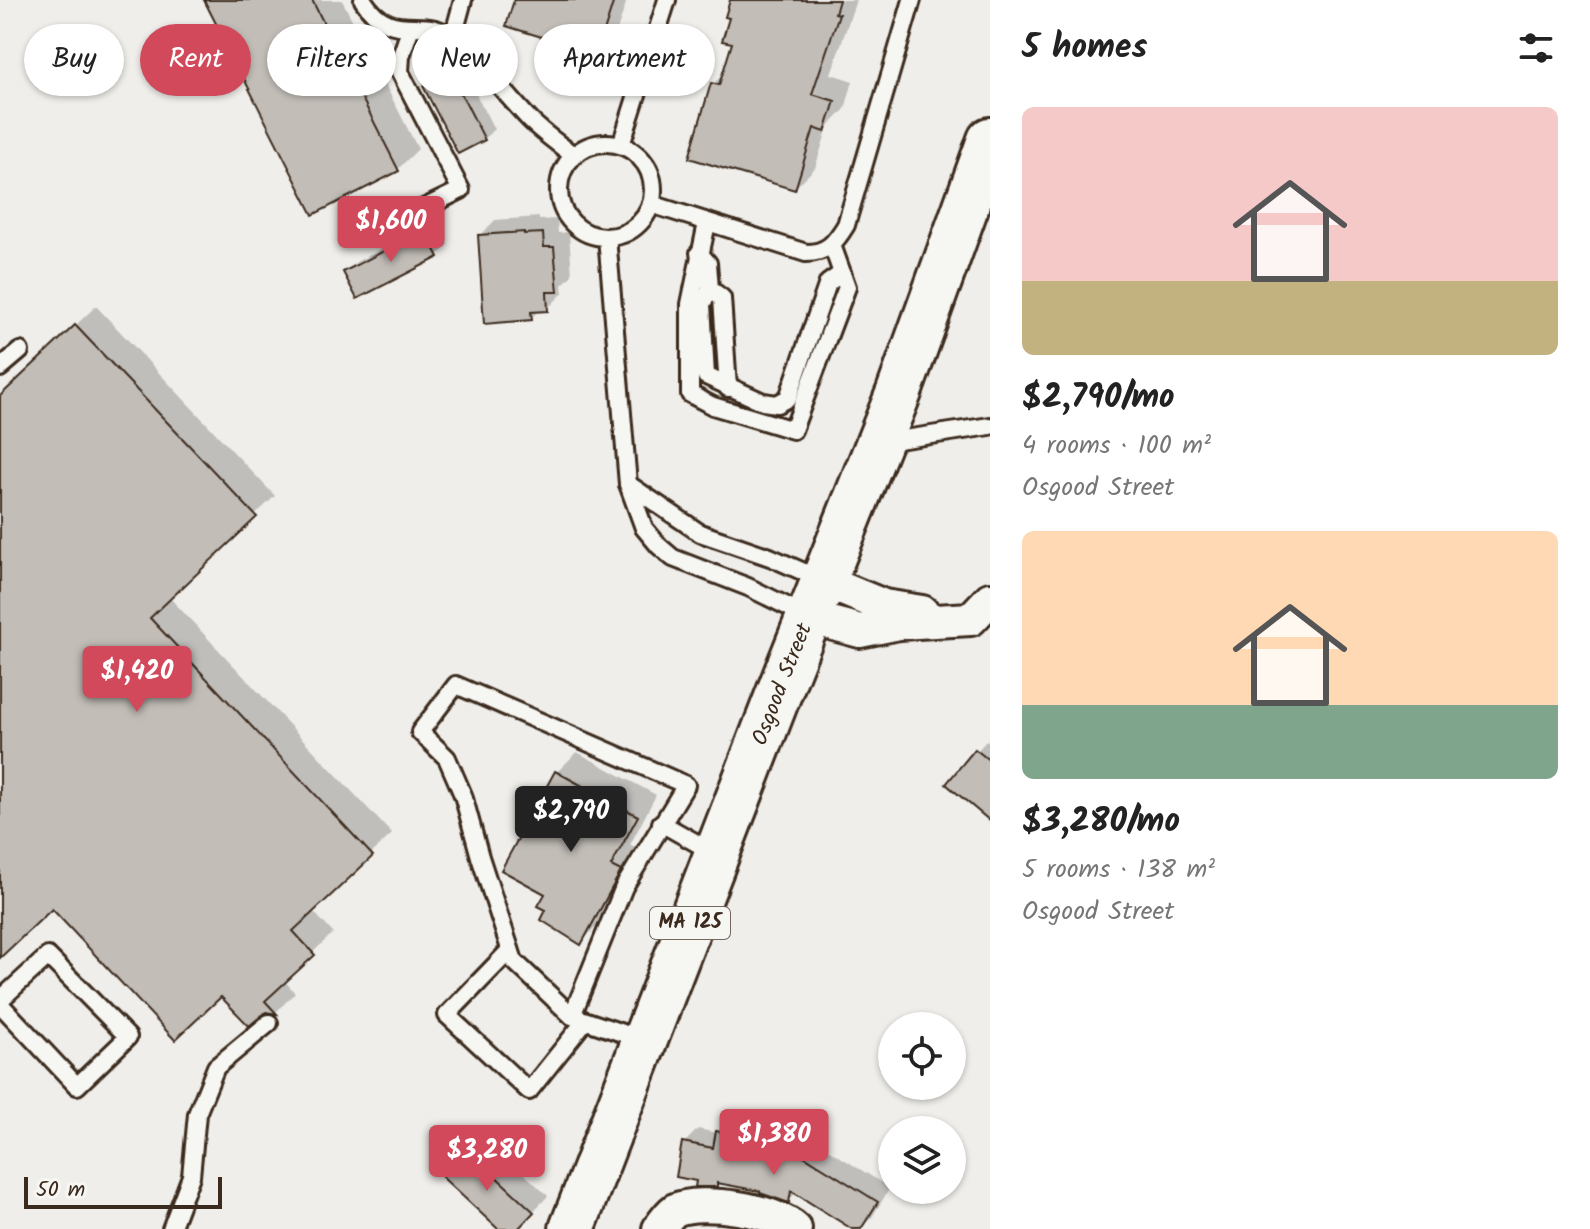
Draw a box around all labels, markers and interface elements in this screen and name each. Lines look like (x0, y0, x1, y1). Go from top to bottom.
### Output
text: 5 homes (1022, 21, 1147, 75)
chip: Buy (24, 24, 124, 96)
chip: Rent (140, 24, 251, 96)
chip: Filters (267, 24, 396, 96)
chip: New (412, 24, 518, 96)
chip: Apartment (534, 24, 715, 96)
icon: filters (1514, 26, 1558, 70)
icon: home (1218, 159, 1362, 303)
pin: $1,600 (326, 196, 456, 264)
text: $1,600 (356, 201, 426, 243)
text: $2,790/mo (1022, 371, 1175, 425)
text: 4 rooms · 100 m² (1022, 425, 1211, 467)
text: Osgood Street (1022, 467, 1174, 509)
icon: home (1218, 583, 1362, 727)
street label: Osgood Street (743, 617, 823, 751)
pin: $1,420 (72, 646, 202, 714)
text: $1,420 (101, 651, 173, 693)
pin: $2,790 (506, 786, 636, 854)
text: $2,790 (533, 791, 609, 833)
text: $3,280/mo (1022, 795, 1180, 849)
text: 5 rooms · 138 m² (1022, 849, 1215, 891)
text: Osgood Street (1022, 891, 1174, 933)
road number: MA 125 (650, 907, 730, 939)
map controls (878, 1012, 966, 1204)
button: locate (878, 1012, 966, 1100)
pin: $1,380 (709, 1109, 839, 1177)
text: $1,380 (738, 1114, 810, 1156)
button: layers (878, 1116, 966, 1204)
pin: $3,280 (422, 1125, 552, 1193)
text: $3,280 (447, 1130, 527, 1172)
scale bar (24, 1173, 222, 1209)
text: 50 m (36, 1173, 85, 1208)

